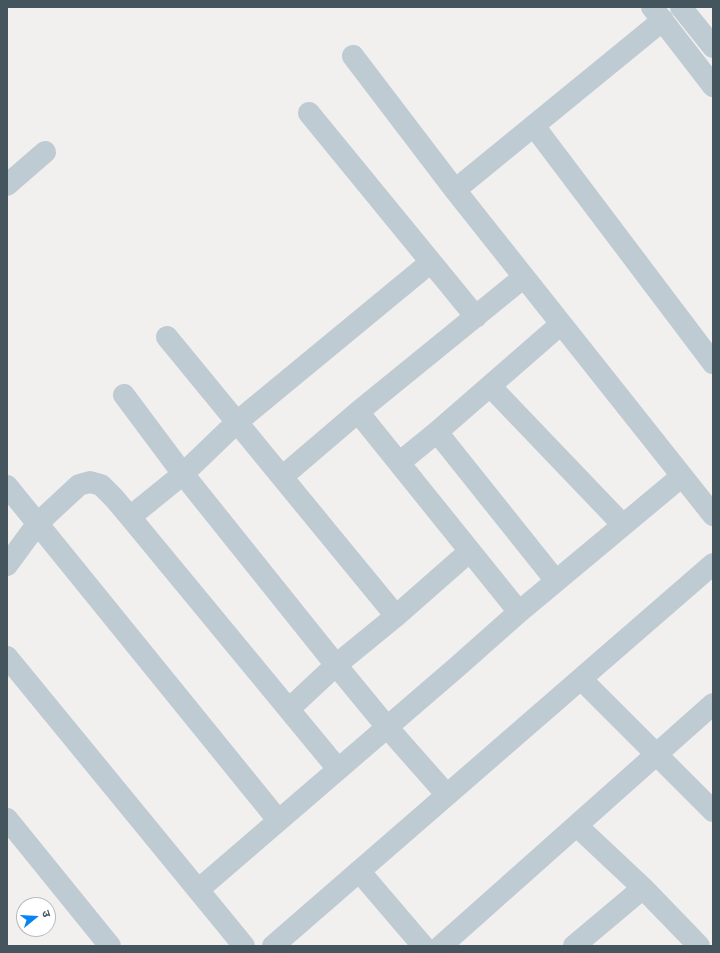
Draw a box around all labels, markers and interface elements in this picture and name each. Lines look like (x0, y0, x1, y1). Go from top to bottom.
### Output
north arrow (16, 897, 56, 937)
text: उ (39, 908, 55, 919)

